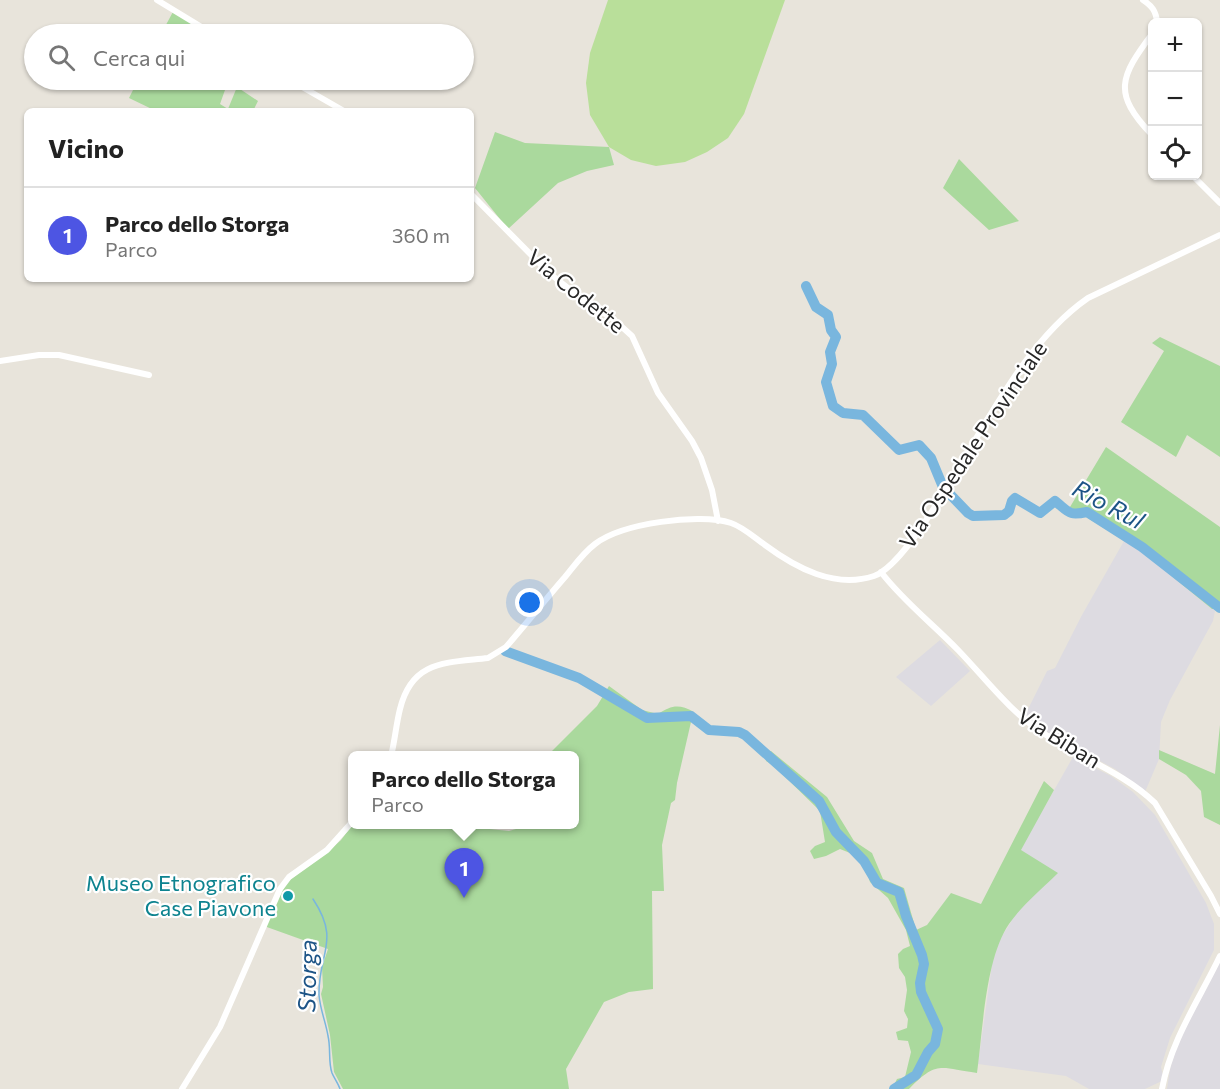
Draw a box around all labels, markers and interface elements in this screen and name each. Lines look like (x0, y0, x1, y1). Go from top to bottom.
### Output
map controls (1148, 18, 1202, 180)
button: + (1148, 18, 1202, 72)
search box (24, 24, 474, 90)
icon: search (45, 41, 78, 74)
text: Cerca qui (93, 44, 185, 71)
button: − (1148, 72, 1202, 126)
button: locate (1148, 126, 1202, 180)
text: Vicino (48, 132, 124, 163)
text: Parco dello Storga (105, 210, 289, 237)
text: 1 (63, 223, 72, 247)
text: 360 m (392, 223, 450, 247)
text: Parco (105, 237, 158, 261)
street label: Via Codette (522, 243, 631, 338)
street label: Via Ospedale Provinciale (893, 336, 1052, 554)
water label: Rio Rul (1068, 473, 1150, 535)
your location (515, 588, 544, 617)
street label: Via Biban (1012, 701, 1106, 774)
popup (348, 751, 579, 829)
text: Parco dello Storga (371, 765, 556, 792)
text: Parco (371, 792, 424, 816)
pin: 1 (444, 848, 484, 898)
place label: Museo Etnografico Case Piavone (86, 869, 276, 921)
marker: Museo Etnografico Case Piavone (281, 889, 295, 903)
water label: Storga (291, 939, 322, 1013)

